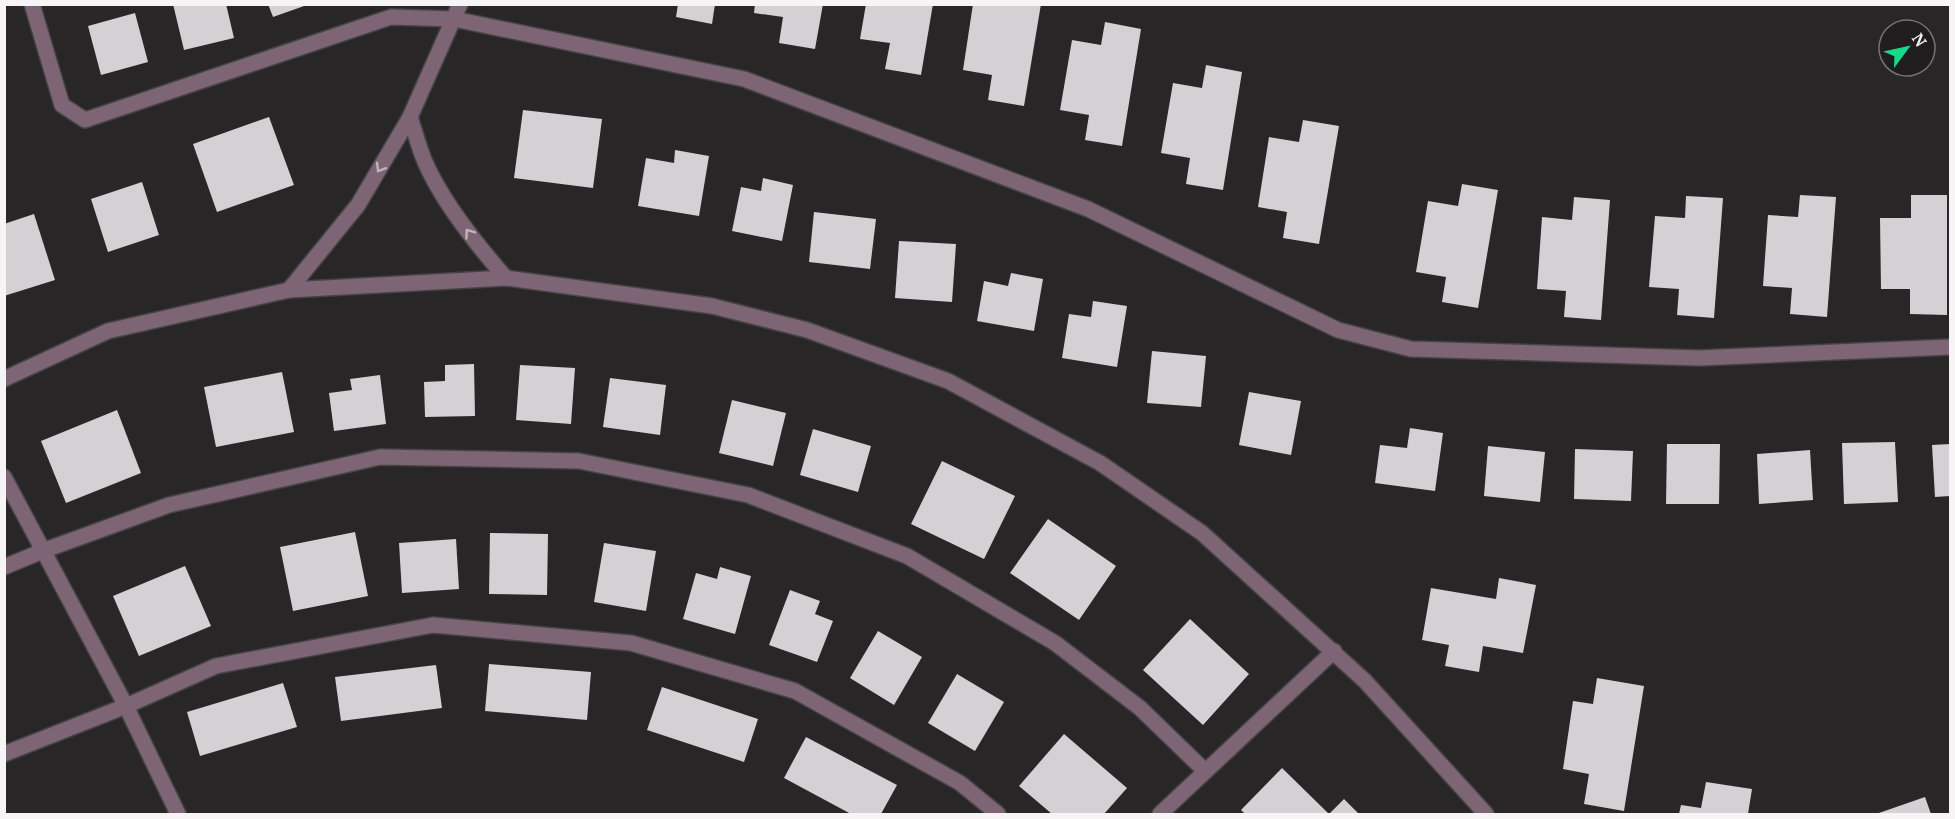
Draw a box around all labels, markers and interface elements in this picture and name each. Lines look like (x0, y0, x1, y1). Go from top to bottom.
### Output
north arrow (1877, 18, 1937, 78)
text: N (1907, 29, 1932, 51)
one-way arrow (376, 162, 387, 172)
one-way arrow (465, 228, 476, 239)

